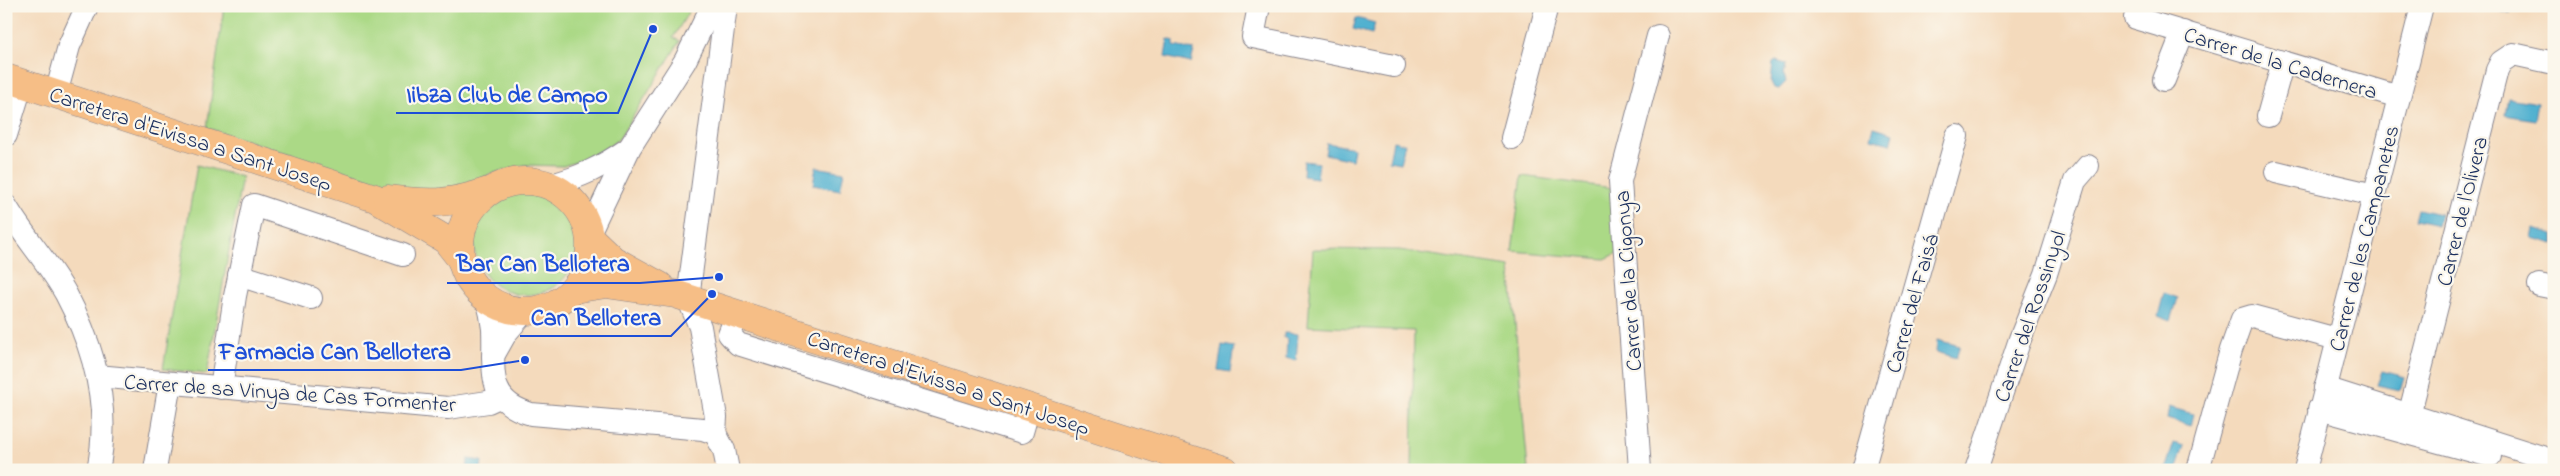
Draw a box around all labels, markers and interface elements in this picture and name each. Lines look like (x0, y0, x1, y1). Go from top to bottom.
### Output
street label: Carrer de la Cadernera (2179, 20, 2381, 110)
callout: Iibza Club de Campo (396, 74, 618, 113)
text: Iibza Club de Campo (406, 79, 608, 114)
street label: Carretera d'Eivissa a Sant Josep (45, 80, 336, 202)
street label: Carrer de les Campanetes (2322, 122, 2409, 355)
street label: Carrer de l'Olivera (2430, 133, 2498, 290)
street label: Carrer de la Cigonya (1608, 189, 1653, 372)
street label: Carrer del Rossinyol (1988, 227, 2077, 407)
street label: Carrer del Faisá (1879, 230, 1949, 377)
callout: Bar Can Bellotera (447, 244, 640, 283)
text: Bar Can Bellotera (455, 248, 630, 283)
callout: Can Bellotera (520, 297, 671, 336)
text: Can Bellotera (531, 302, 661, 337)
street label: Carretera d'Eivissa a Sant Josep (803, 324, 1094, 446)
callout: Farmacia Can Bellotera (208, 331, 461, 370)
text: Farmacia Can Bellotera (218, 336, 451, 371)
street label: Carrer de sa Vinya de Cas Formenter (123, 367, 457, 424)

